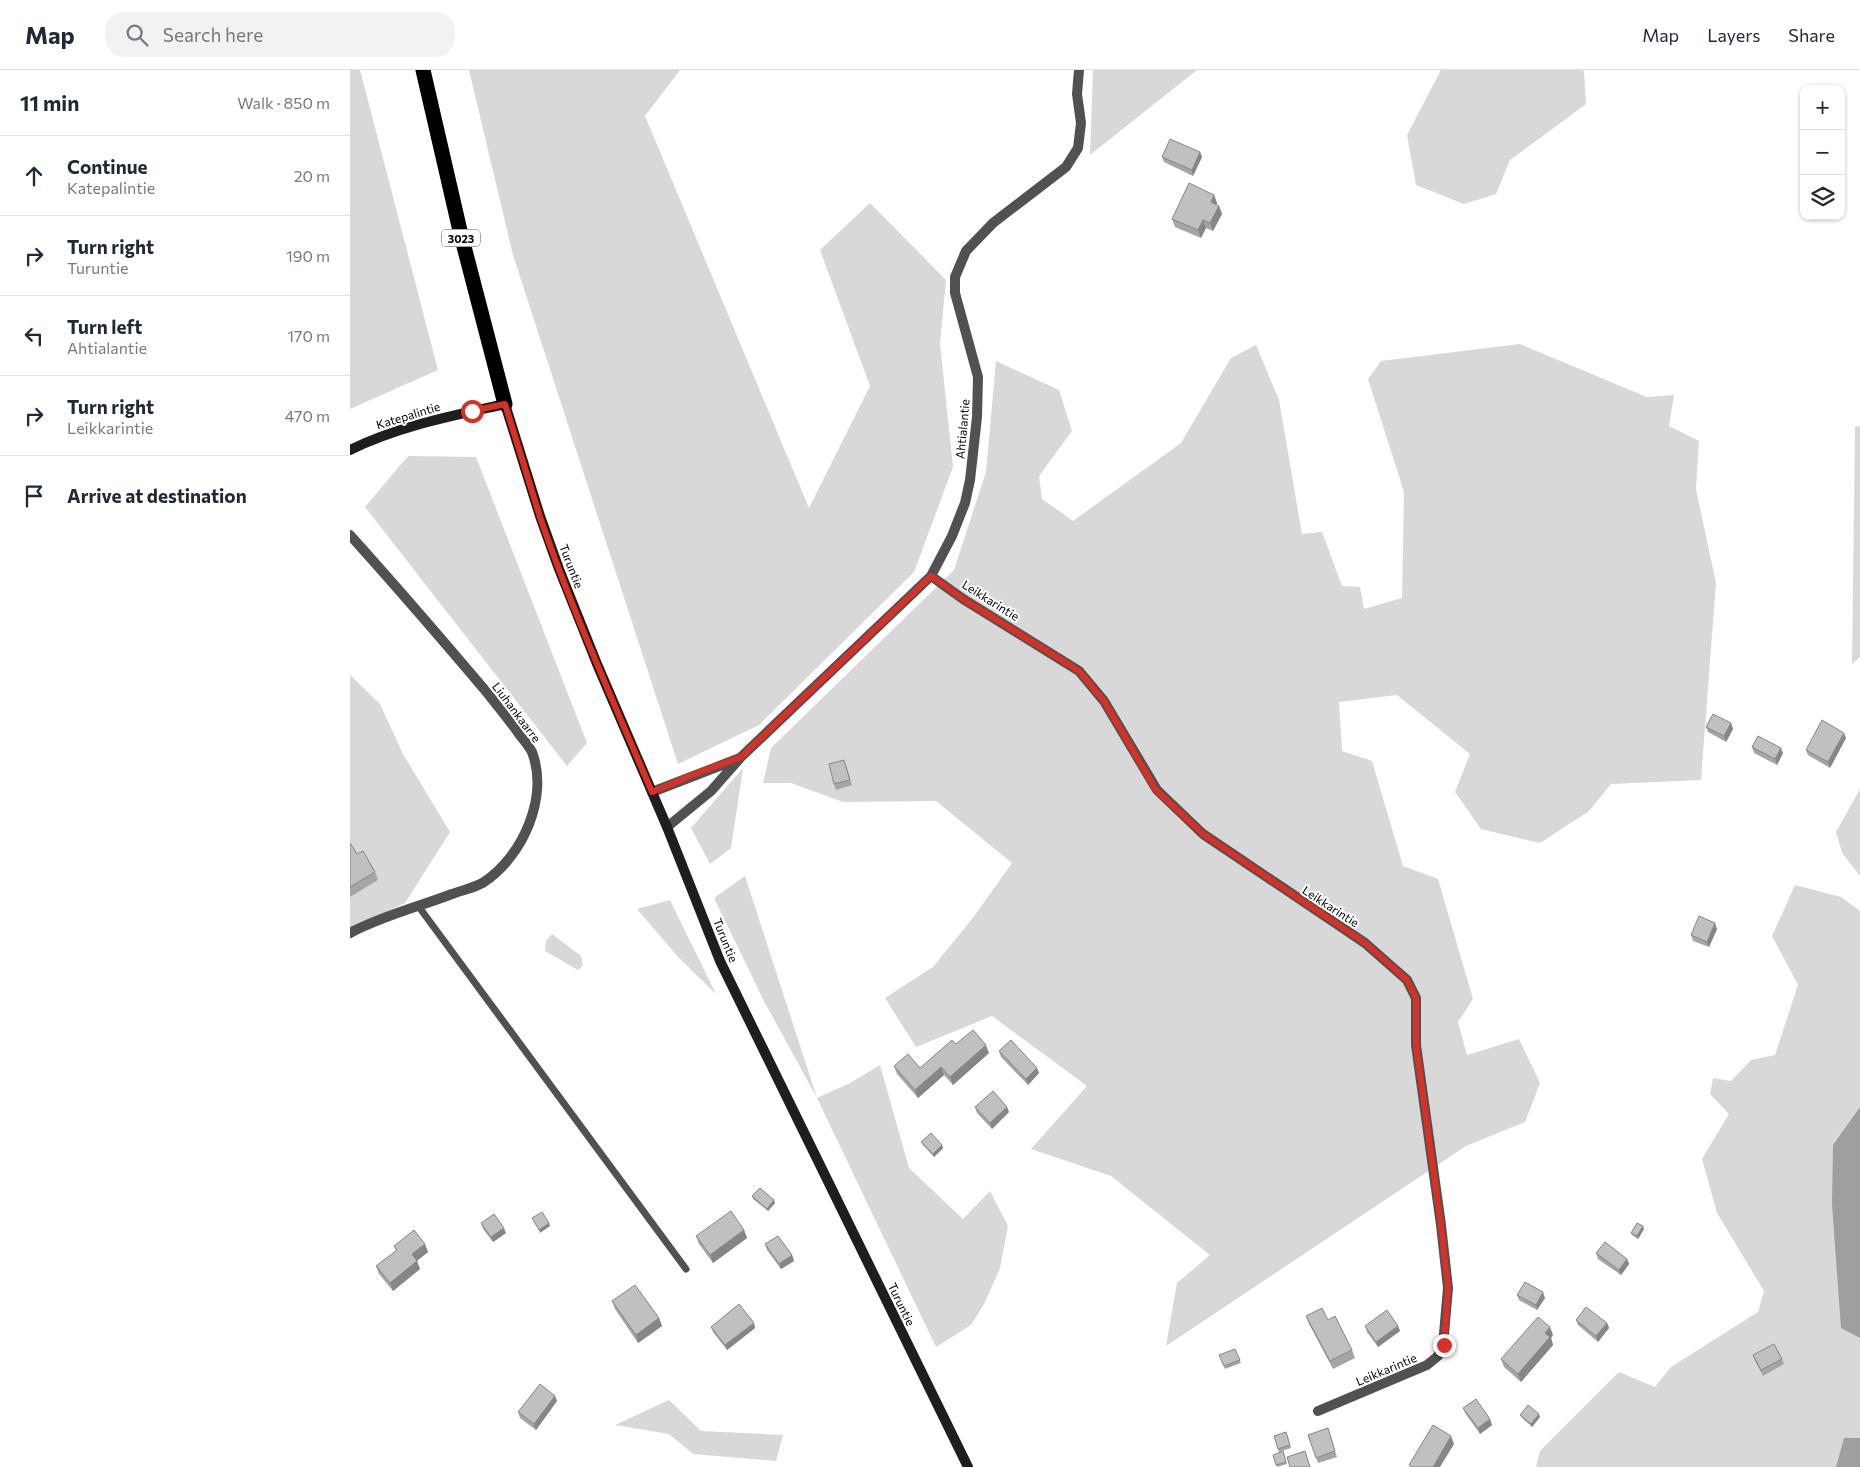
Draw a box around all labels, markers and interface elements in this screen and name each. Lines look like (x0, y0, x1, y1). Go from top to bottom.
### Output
search box (105, 12, 455, 57)
text: Map (25, 20, 75, 49)
icon: search (123, 21, 151, 49)
text: Search here (163, 23, 263, 46)
text: Map (1642, 24, 1679, 46)
text: Layers (1707, 24, 1760, 46)
text: Share (1788, 24, 1835, 46)
map controls (1800, 85, 1845, 220)
button: + (1800, 85, 1845, 130)
text: 11 min (20, 90, 79, 115)
text: Walk · 850 m (237, 93, 330, 112)
button: − (1800, 130, 1845, 175)
text: Continue (67, 155, 147, 178)
icon: ahead (20, 162, 48, 190)
text: 20 m (294, 166, 330, 185)
button: layers (1800, 175, 1845, 220)
text: Katepalintie (67, 178, 155, 197)
road number: 3023 (442, 230, 480, 247)
text: Turn right (67, 235, 154, 258)
icon: right (20, 242, 48, 270)
text: 190 m (286, 246, 330, 265)
text: Turuntie (67, 258, 128, 277)
text: Turn left (67, 315, 142, 338)
icon: left (20, 322, 48, 350)
text: 170 m (287, 326, 330, 345)
text: Ahtialantie (67, 338, 147, 357)
text: Turn right (67, 395, 154, 418)
street label: Katepalintie (374, 399, 442, 431)
street label: Ahtialantie (952, 399, 972, 459)
route start (461, 400, 484, 423)
icon: right (20, 402, 48, 430)
text: 470 m (285, 406, 330, 425)
text: Leikkarintie (67, 418, 153, 437)
icon: arrive (20, 482, 48, 510)
text: Arrive at destination (67, 484, 247, 507)
street label: Turuntie (557, 542, 587, 590)
street label: Leikkarintie (960, 577, 1022, 623)
street label: Liuhankaarre (490, 679, 544, 745)
street label: Leikkarintie (1300, 883, 1362, 929)
street label: Turuntie (711, 916, 741, 964)
street label: Turuntie (886, 1280, 918, 1328)
route end (1433, 1334, 1456, 1357)
street label: Leikkarintie (1353, 1350, 1419, 1388)

